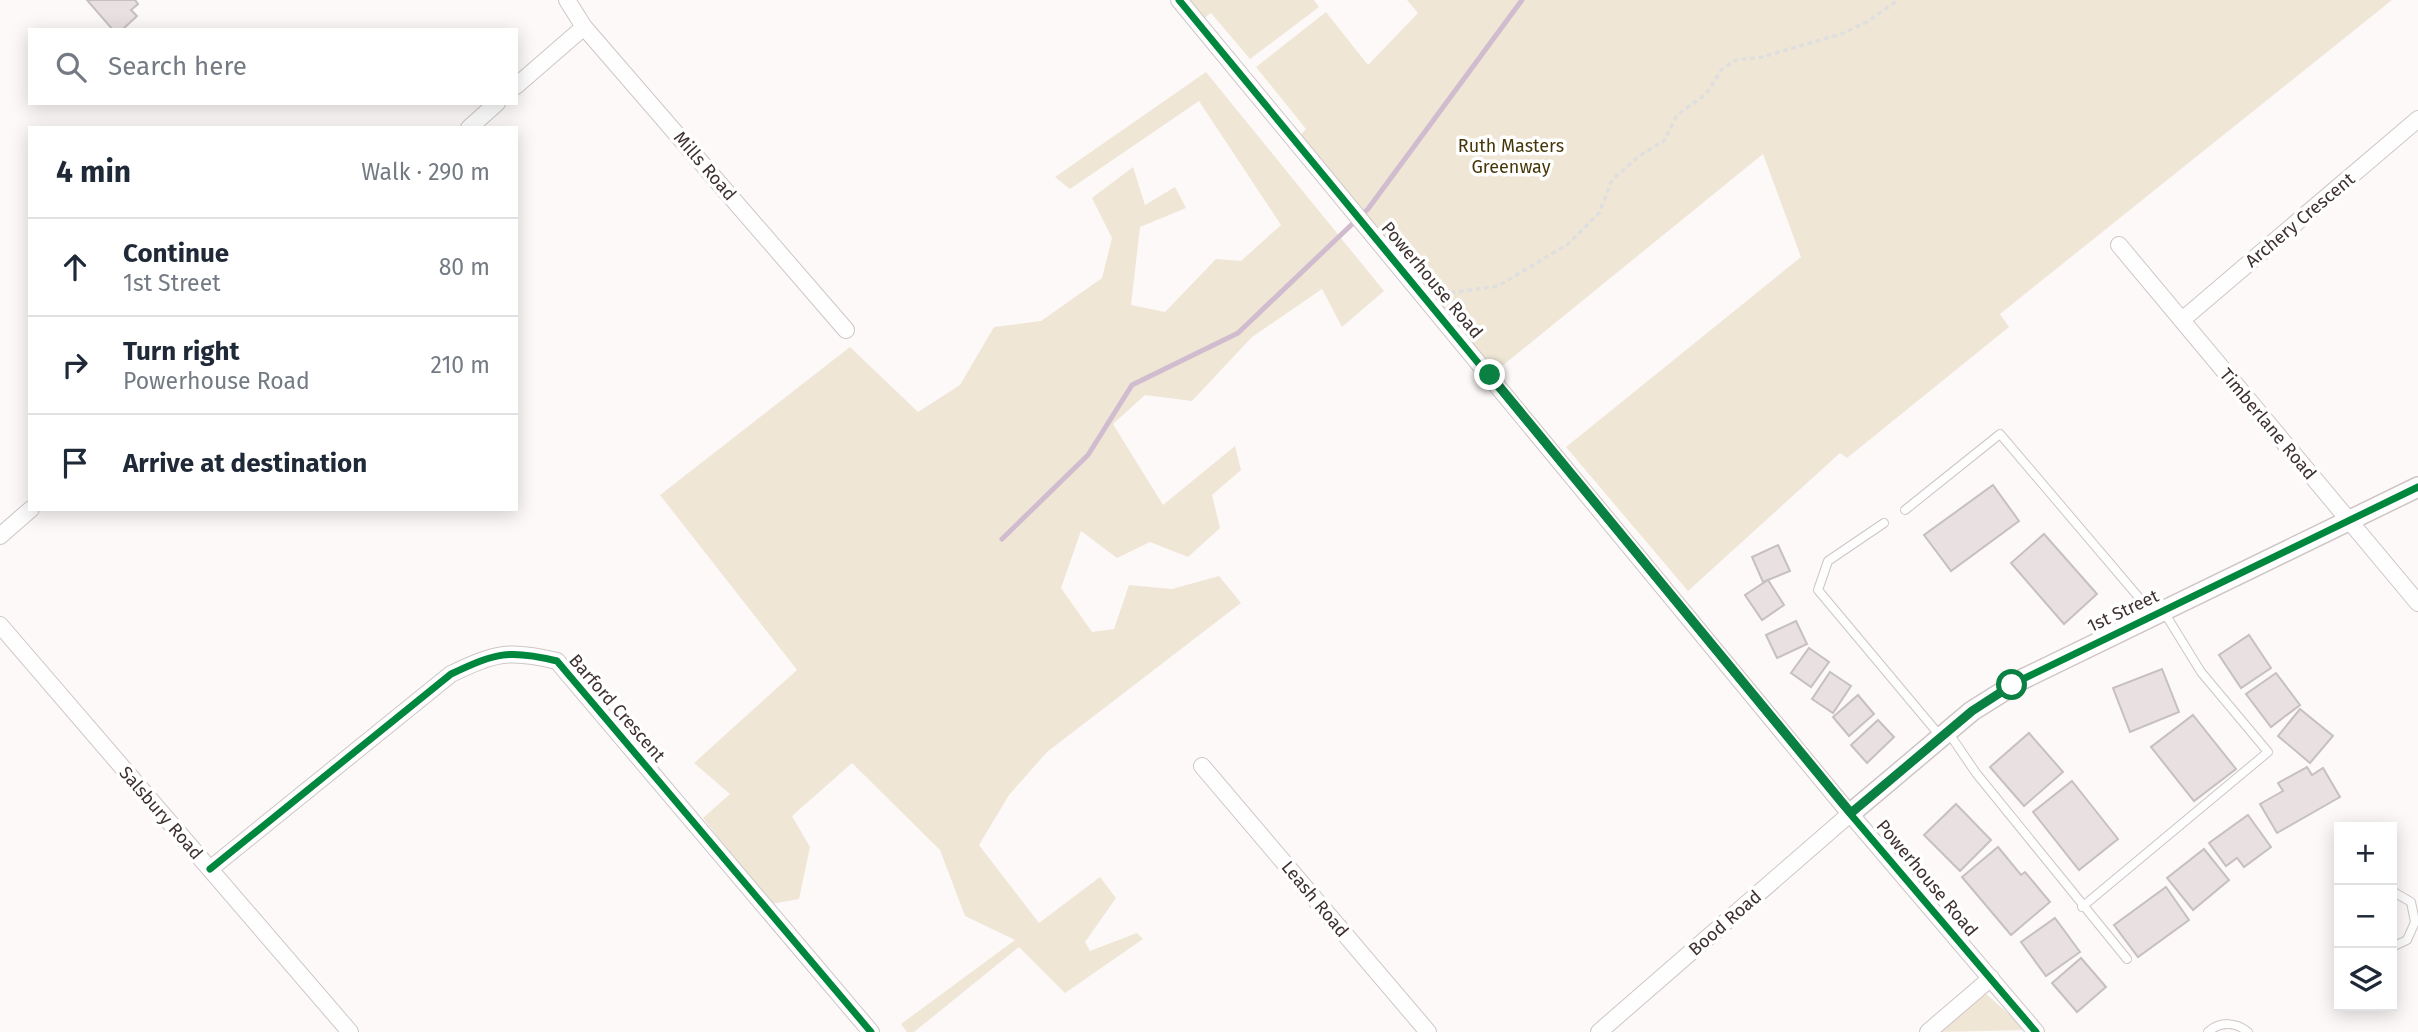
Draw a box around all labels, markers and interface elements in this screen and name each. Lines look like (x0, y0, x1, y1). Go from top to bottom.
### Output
search box (28, 28, 518, 105)
icon: search (52, 48, 90, 86)
text: Search here (108, 51, 247, 82)
street label: Mills Road (669, 127, 741, 205)
park label: Ruth Masters Greenway (1458, 135, 1564, 178)
text: 4 min (56, 154, 131, 190)
text: Walk · 290 m (361, 158, 490, 186)
street label: Archery Crescent (2241, 168, 2359, 272)
street label: Powerhouse Road (1377, 217, 1487, 343)
text: Continue (123, 238, 229, 269)
icon: ahead (56, 248, 94, 286)
text: 80 m (439, 253, 490, 281)
text: 1st Street (123, 269, 221, 297)
text: Turn right (123, 336, 240, 367)
icon: right (56, 346, 94, 384)
text: 210 m (431, 351, 490, 379)
route end (1474, 359, 1505, 390)
street label: Timberlane Road (2215, 364, 2321, 484)
text: Powerhouse Road (123, 367, 310, 395)
icon: arrive (56, 444, 94, 482)
text: Arrive at destination (123, 448, 367, 479)
street label: 1st Street (2084, 585, 2163, 637)
street label: Barford Crescent (564, 650, 670, 767)
route start (1996, 669, 2027, 700)
street label: Salsbury Road (115, 762, 207, 864)
street label: Powerhouse Road (1872, 815, 1982, 941)
map controls (2334, 822, 2397, 1011)
button: + (2334, 822, 2397, 885)
street label: Leash Road (1277, 856, 1353, 942)
street label: Bood Road (1684, 885, 1766, 961)
button: − (2334, 885, 2397, 948)
button: layers (2334, 948, 2397, 1011)

